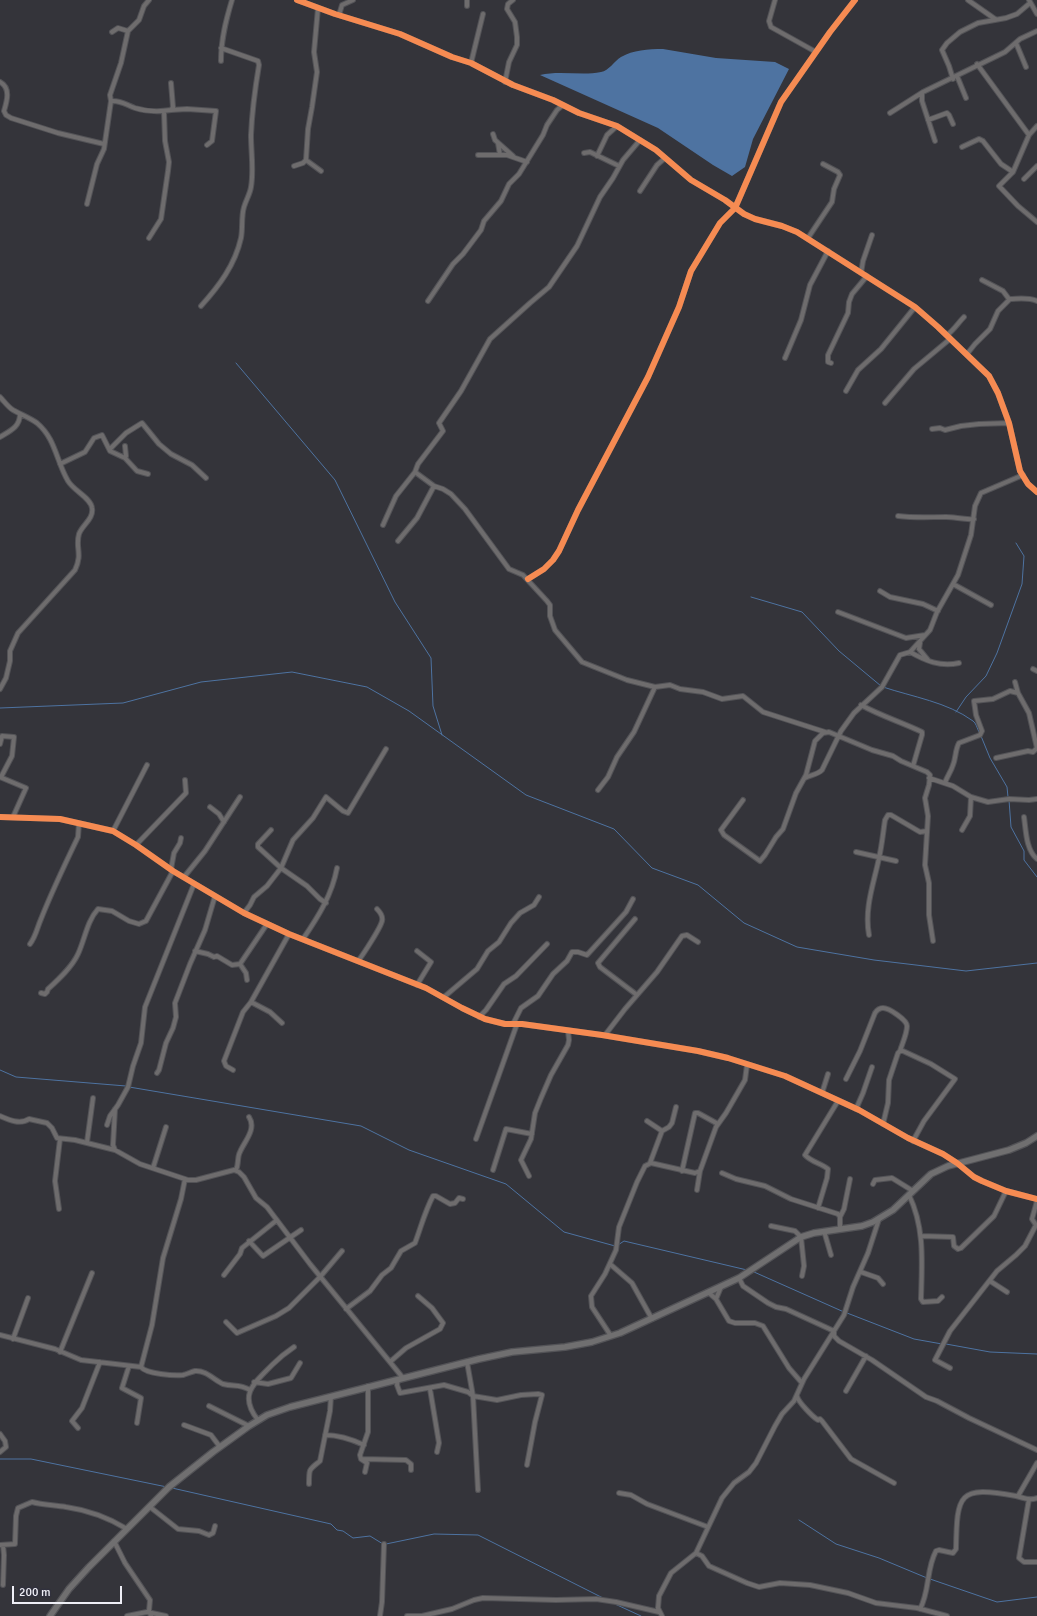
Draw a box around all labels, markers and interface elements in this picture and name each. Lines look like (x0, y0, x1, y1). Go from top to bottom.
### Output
scale bar (14, 1578, 124, 1604)
text: 200 m (19, 1585, 51, 1600)

